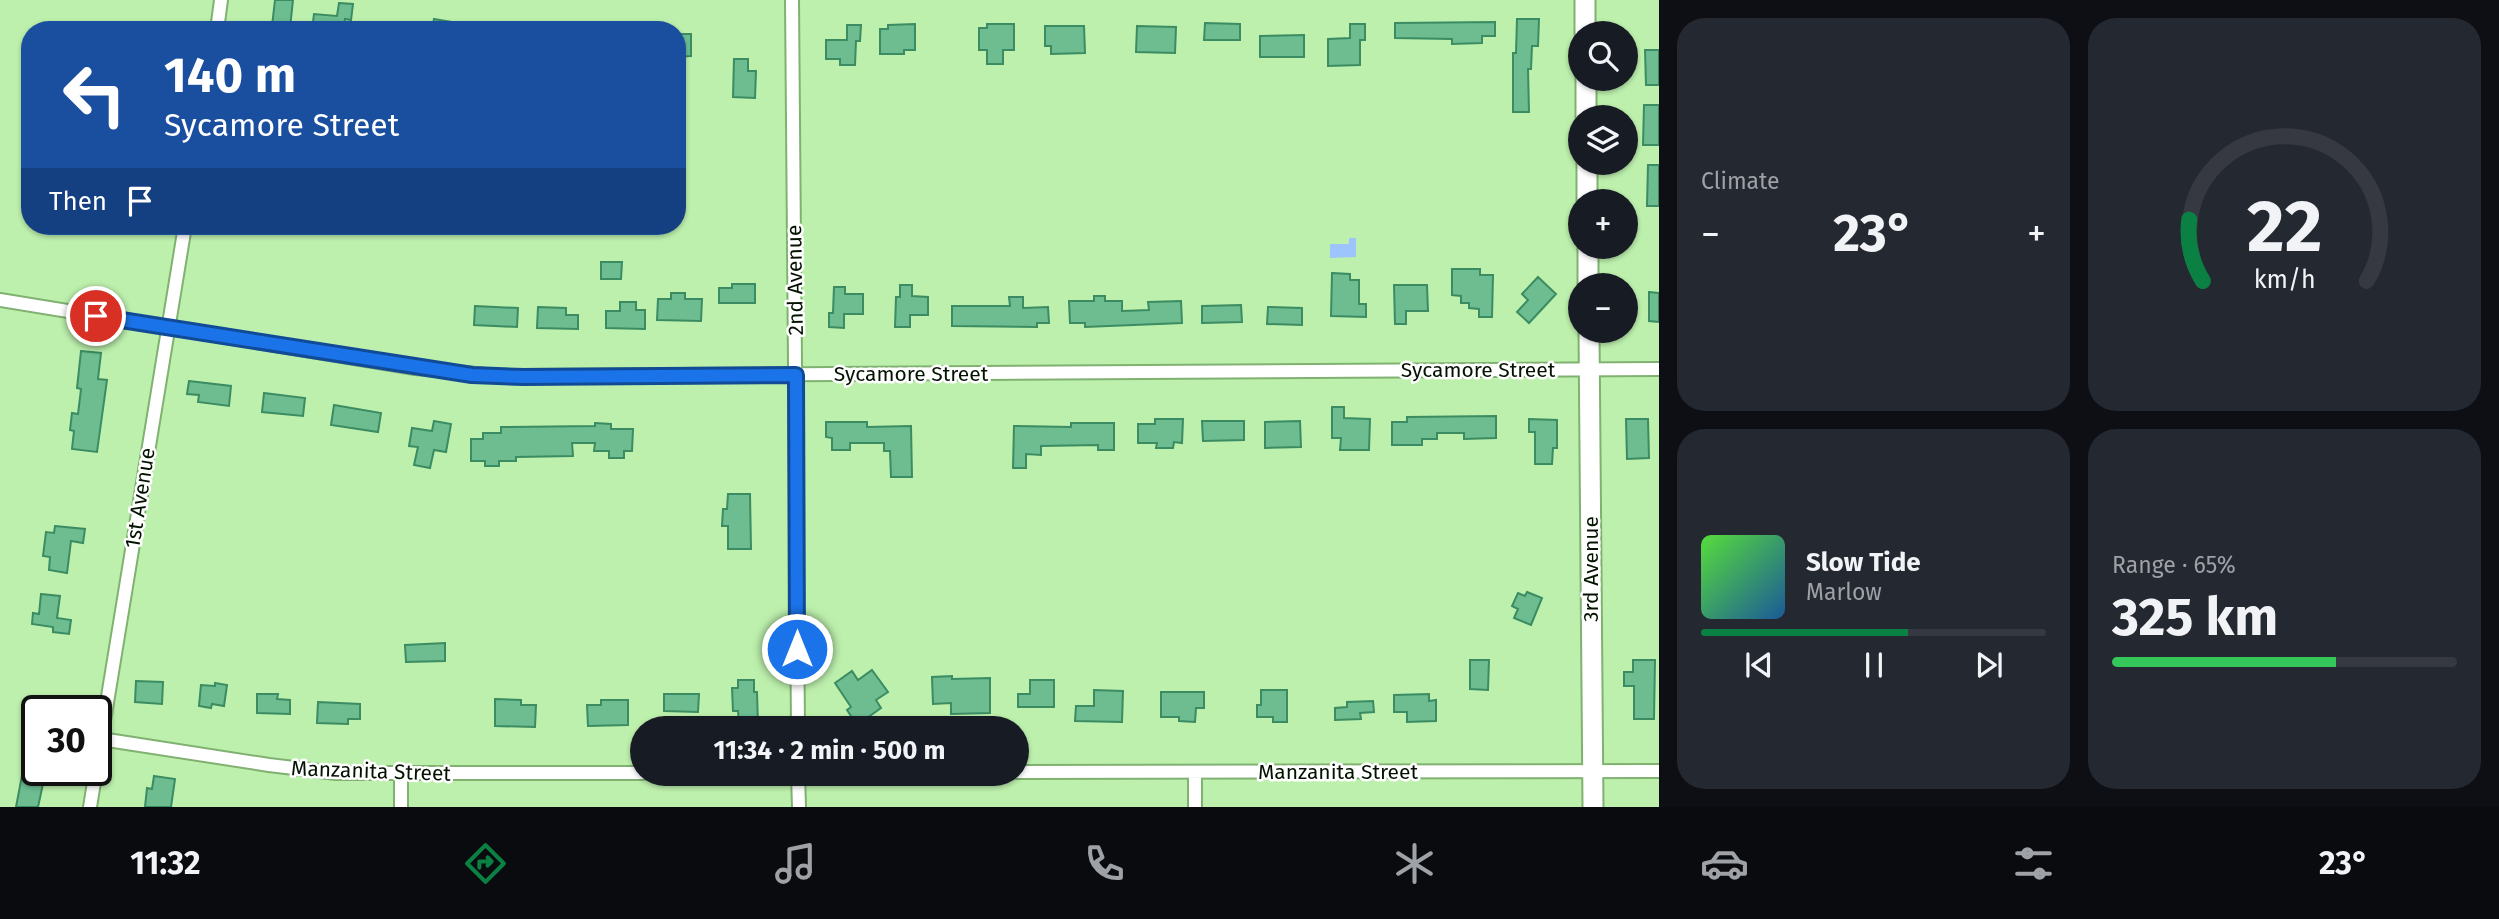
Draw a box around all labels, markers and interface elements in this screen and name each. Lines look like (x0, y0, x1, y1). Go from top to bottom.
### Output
map controls (1568, 21, 1638, 343)
button: search (1568, 21, 1638, 91)
text: 140 m (164, 46, 296, 105)
icon: left (49, 49, 140, 140)
button: layers (1568, 105, 1638, 175)
text: Sycamore Street (164, 106, 399, 144)
text: Climate (1701, 167, 1780, 195)
icon: arrive (121, 182, 159, 220)
text: 22 (2247, 183, 2322, 270)
text: Then (49, 186, 107, 217)
button: + (1568, 189, 1638, 259)
text: 23° (1833, 202, 1914, 265)
text: − (1701, 211, 1720, 257)
text: + (2027, 211, 2046, 257)
street label: 2nd Avenue (781, 225, 809, 335)
text: km/h (2254, 264, 2315, 294)
button: − (1568, 273, 1638, 343)
pin (66, 286, 126, 346)
icon: arrive (77, 297, 115, 335)
street label: Sycamore Street (1401, 357, 1556, 383)
street label: Sycamore Street (834, 361, 989, 387)
street label: 1st Avenue (119, 446, 161, 550)
street label: 3rd Avenue (1578, 516, 1604, 622)
text: Slow Tide (1806, 547, 1921, 578)
text: Range · 65% (2112, 551, 2236, 579)
text: Marlow (1806, 578, 1882, 606)
text: 325 km (2112, 586, 2278, 649)
position arrow (760, 612, 834, 686)
icon: previous (1740, 646, 1778, 684)
icon: pause (1855, 646, 1893, 684)
icon: next (1970, 646, 2008, 684)
speed limit sign: 30 (21, 695, 112, 786)
text: 11:34 · 2 min · 500 m (714, 735, 946, 766)
street label: Manzanita Street (291, 755, 452, 787)
street label: Manzanita Street (1258, 759, 1418, 785)
icon: directions (461, 839, 510, 888)
icon: music (771, 839, 820, 888)
icon: phone (1080, 839, 1129, 888)
icon: climate (1390, 839, 1439, 888)
icon: car (1700, 839, 1749, 888)
icon: filters (2009, 839, 2058, 888)
text: 11:32 (130, 844, 201, 882)
text: 23° (2319, 844, 2369, 882)

